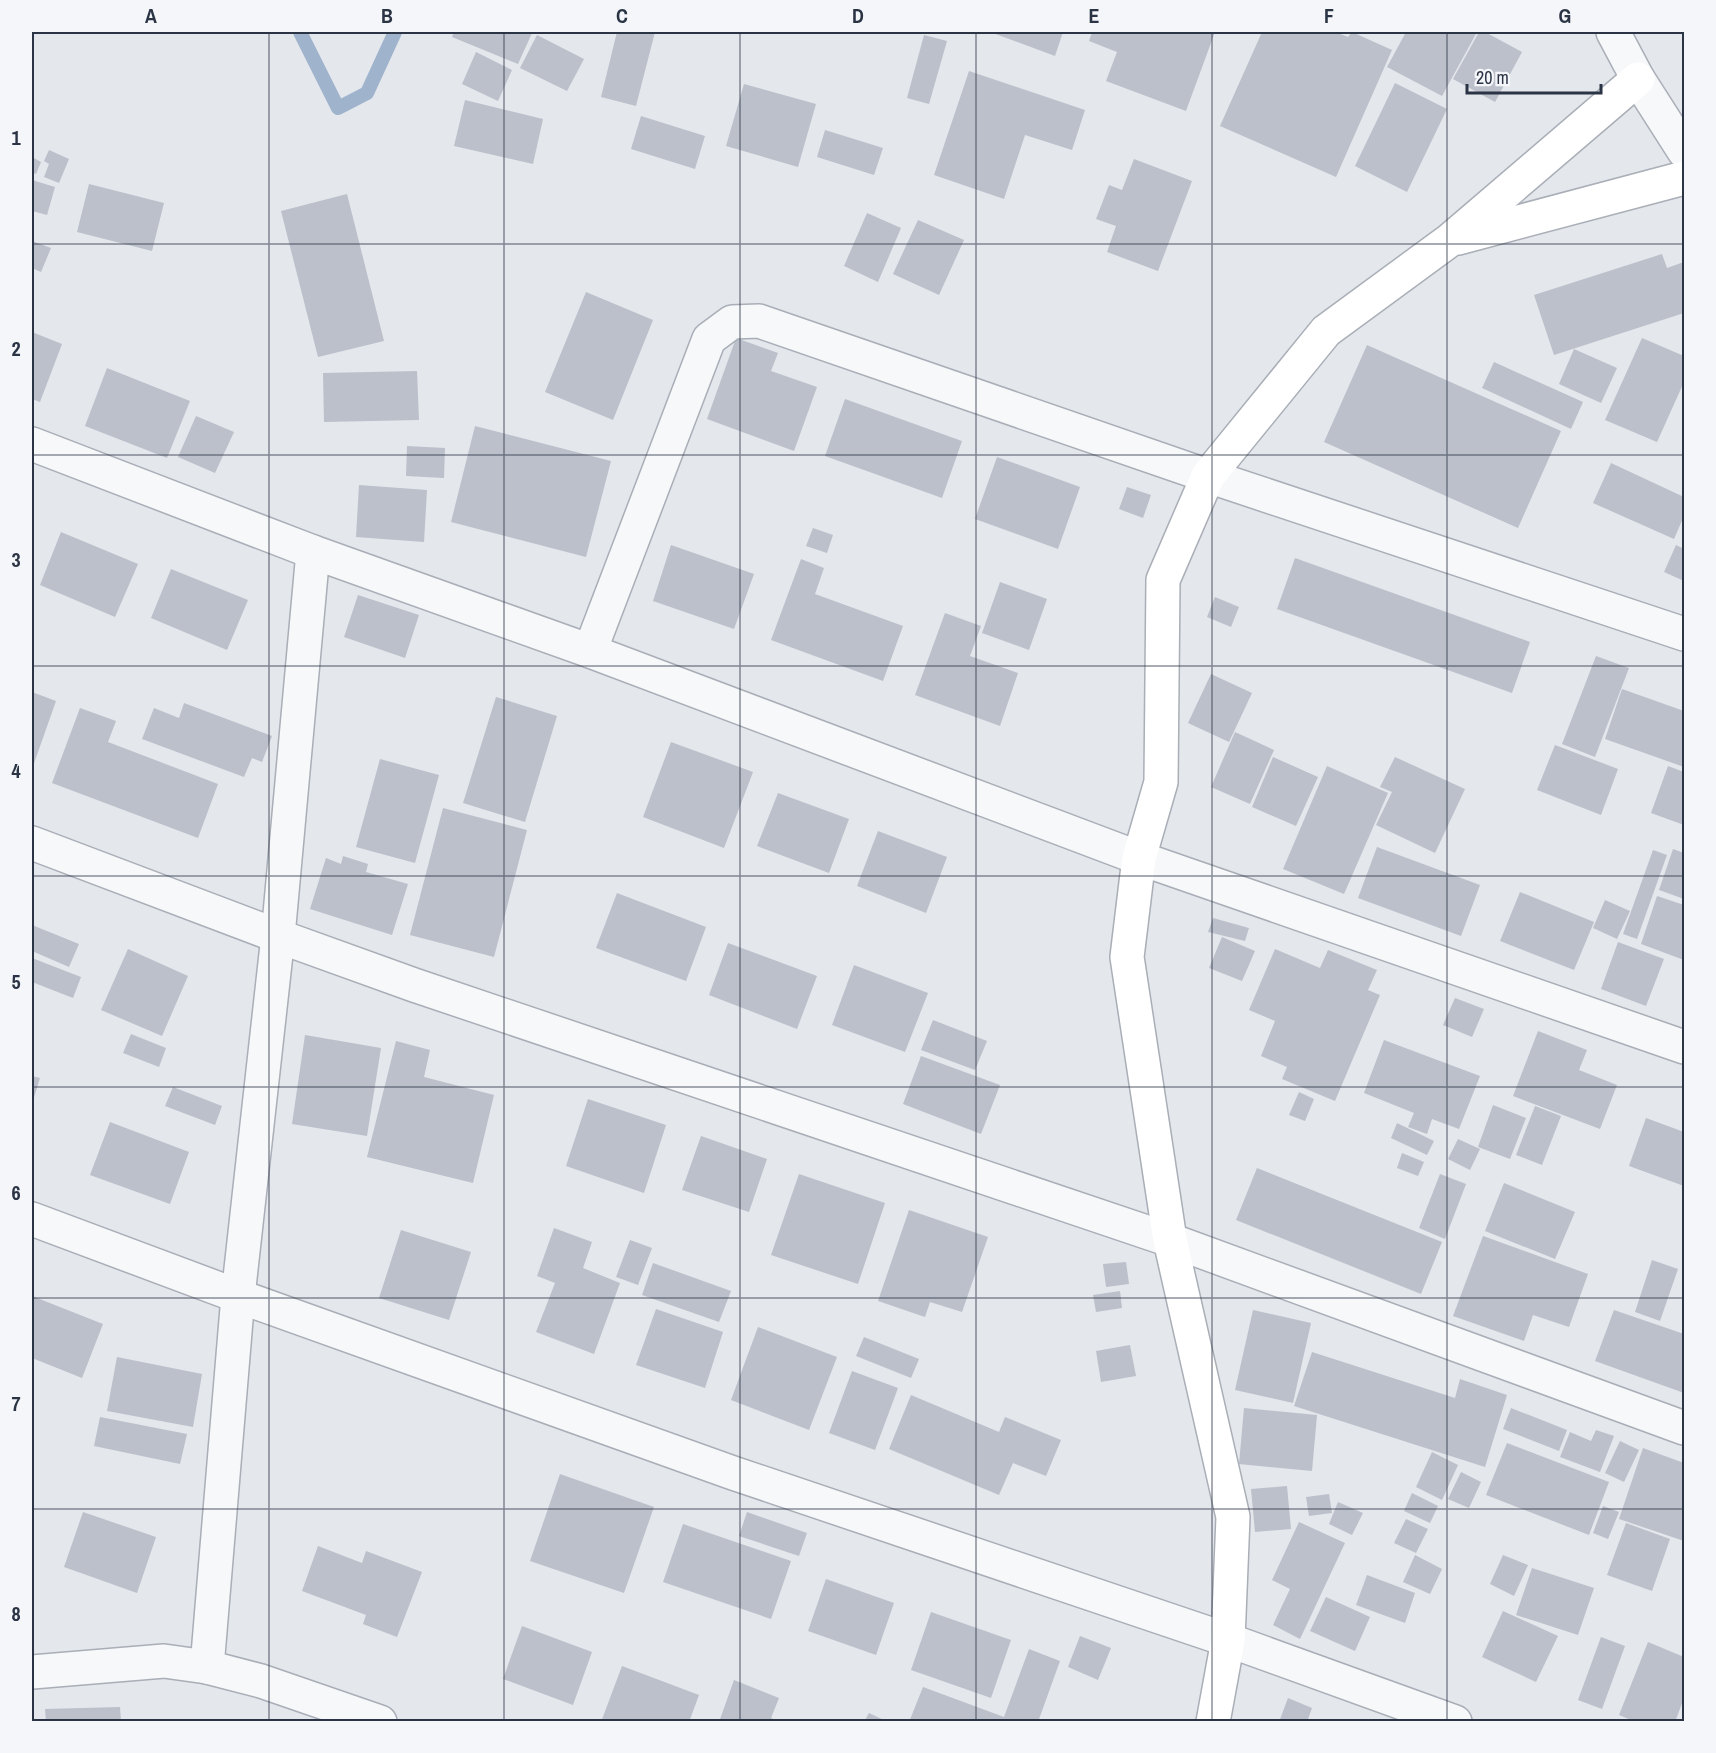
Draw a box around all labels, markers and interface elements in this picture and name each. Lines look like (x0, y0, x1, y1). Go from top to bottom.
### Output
text: A (145, 2, 157, 29)
text: B (381, 2, 393, 29)
text: C (616, 2, 628, 29)
text: D (852, 2, 864, 29)
text: E (1089, 2, 1100, 29)
text: F (1324, 2, 1334, 29)
text: G (1559, 2, 1571, 29)
scale bar (1467, 57, 1600, 95)
text: 20 m (1476, 65, 1509, 90)
text: 1 (11, 124, 21, 151)
text: 2 (11, 335, 21, 362)
text: 3 (11, 546, 21, 573)
text: 4 (11, 757, 21, 784)
text: 5 (11, 968, 21, 995)
text: 6 (11, 1179, 21, 1206)
text: 7 (11, 1390, 21, 1417)
text: 8 (11, 1600, 21, 1627)

